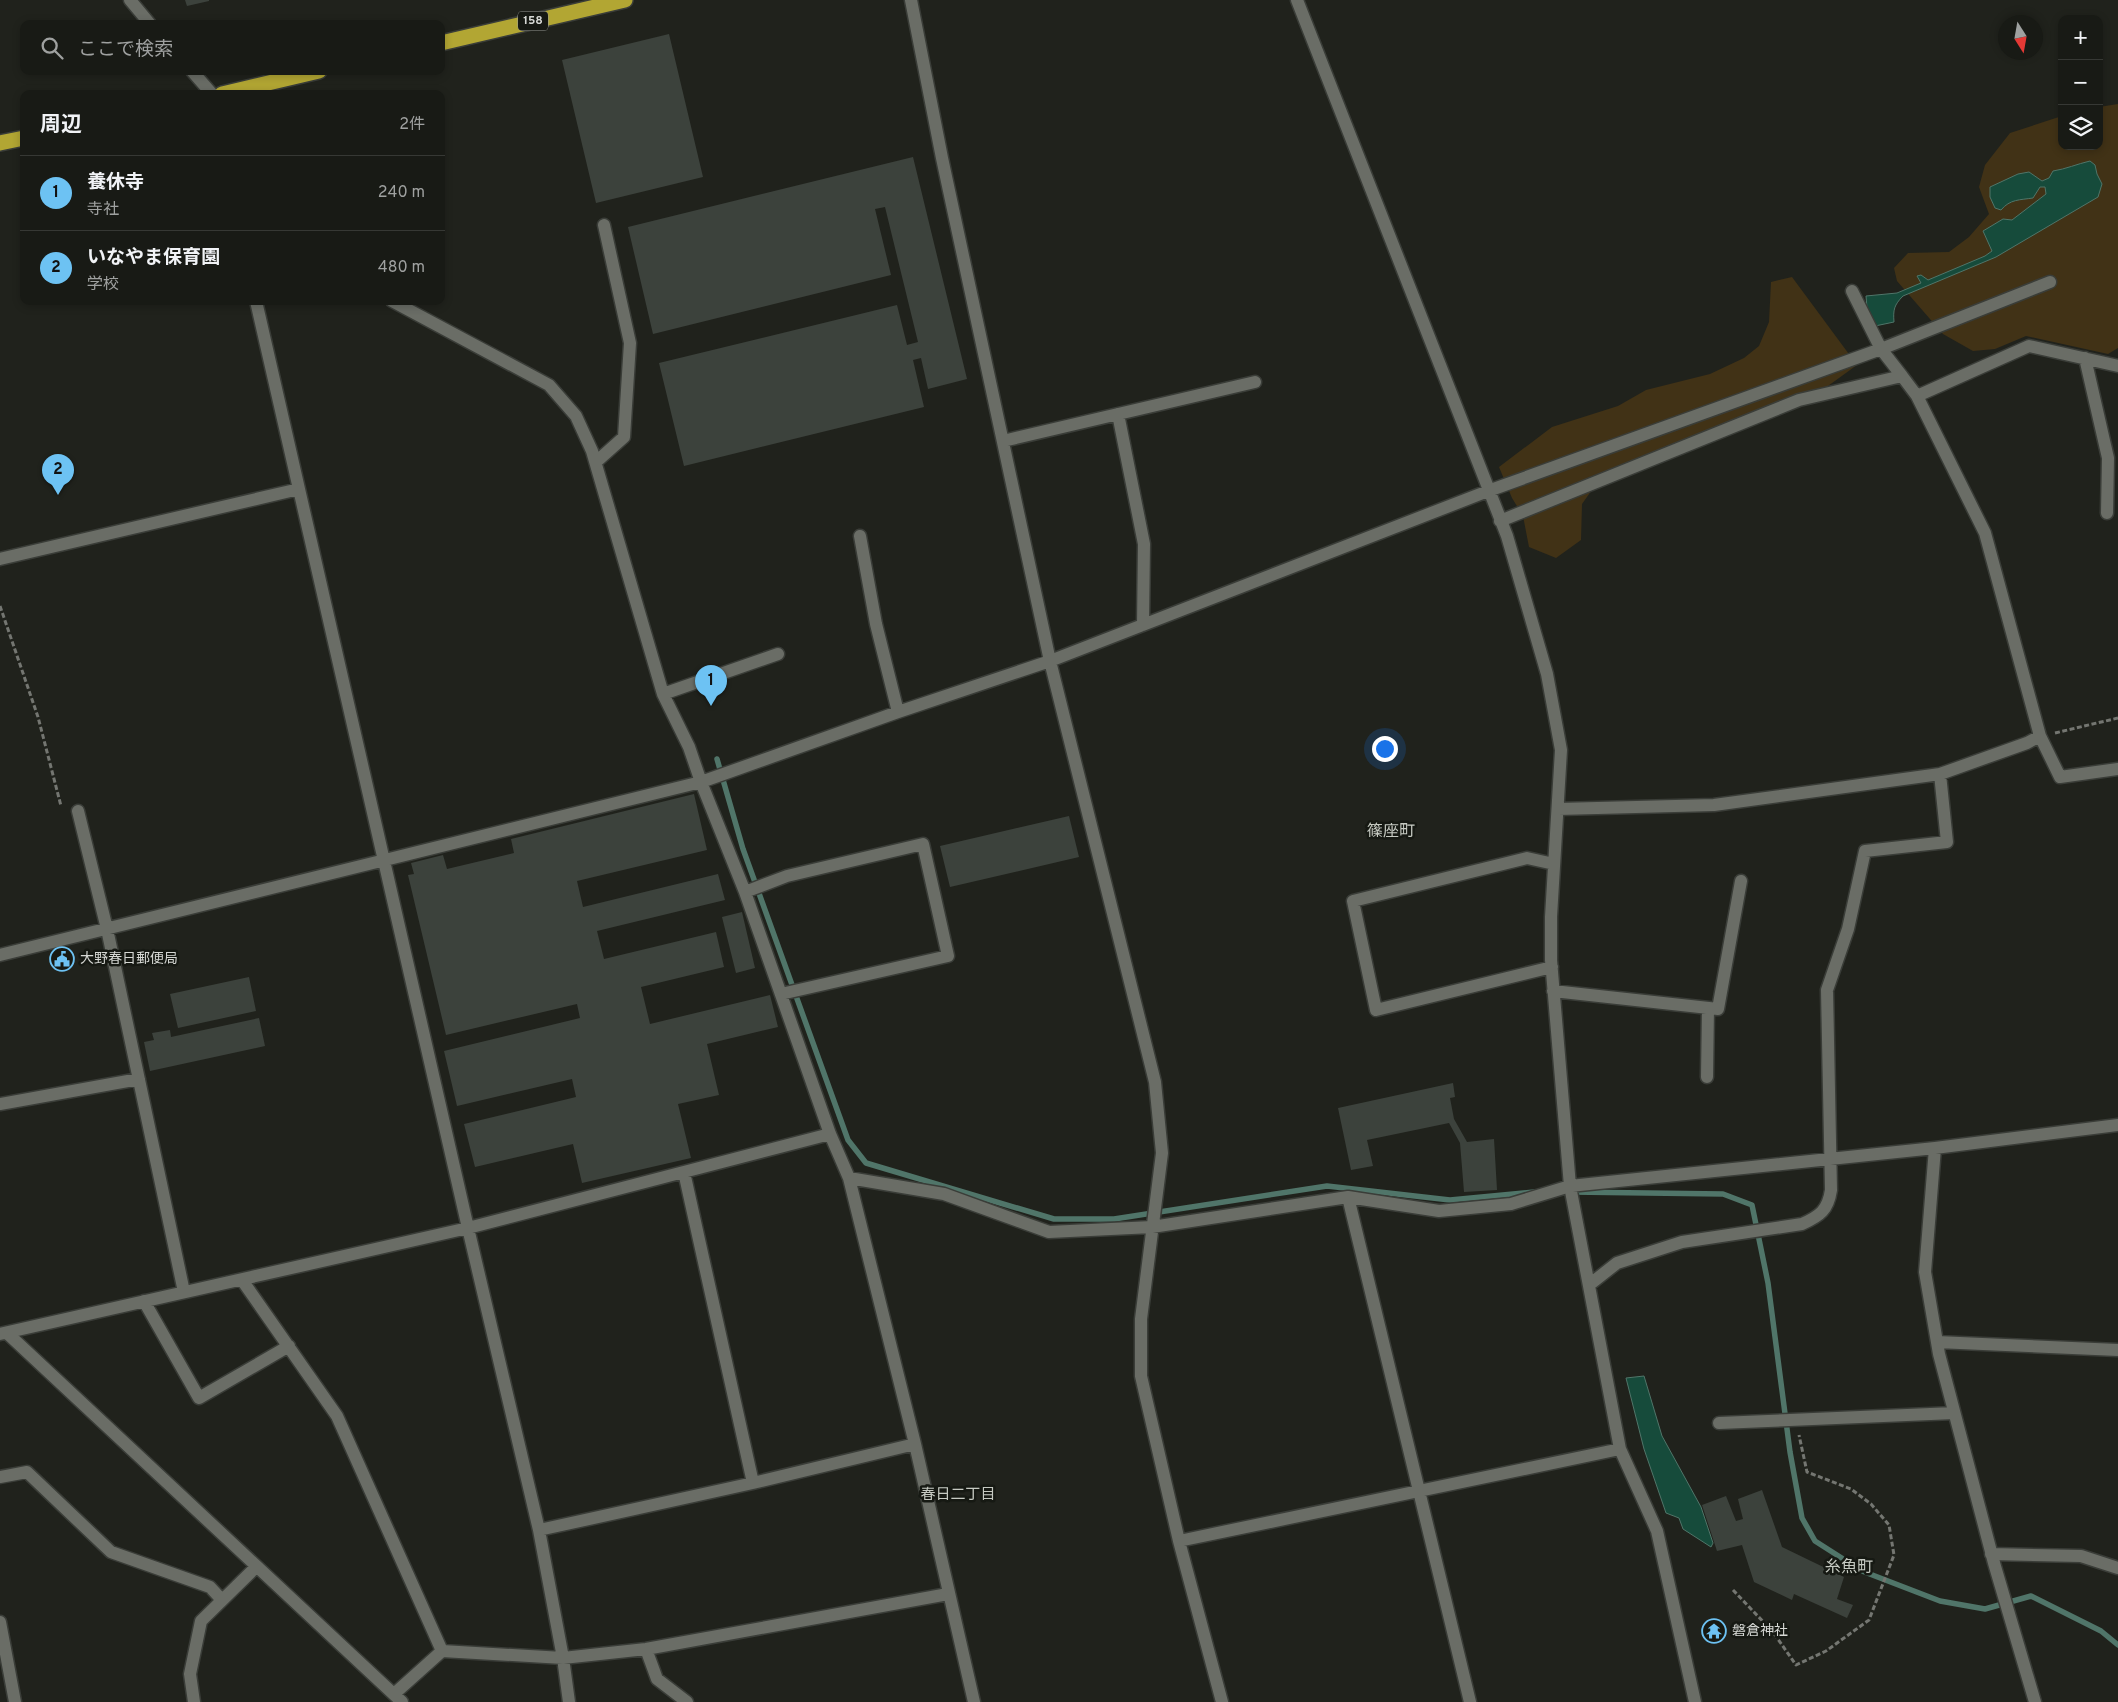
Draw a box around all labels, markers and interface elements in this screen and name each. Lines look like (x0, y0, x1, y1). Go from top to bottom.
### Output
road number: 158 (518, 12, 548, 30)
north arrow (1998, 15, 2043, 60)
map controls (2058, 15, 2103, 150)
button: + (2058, 15, 2103, 60)
search box (20, 20, 445, 75)
icon: search (38, 34, 66, 62)
text: ここで検索 (78, 38, 173, 62)
button: − (2058, 60, 2103, 105)
button: layers (2058, 105, 2103, 150)
text: 周辺 (40, 112, 82, 139)
text: 2件 (399, 115, 425, 135)
text: 養休寺 (87, 171, 144, 195)
text: 1 (53, 183, 59, 203)
text: 240 m (378, 183, 425, 203)
text: 寺社 (87, 200, 119, 220)
text: いなやま保育園 (87, 246, 220, 270)
text: 2 (51, 258, 61, 278)
text: 480 m (378, 258, 425, 278)
text: 学校 (87, 275, 119, 295)
pin: 2 (42, 454, 74, 495)
pin: 1 (695, 665, 727, 706)
your location (1372, 736, 1398, 762)
district label: 篠座町 (1367, 822, 1415, 842)
public building icon: 大野春日郵便局 (49, 946, 75, 972)
place label: 大野春日郵便局 (80, 951, 178, 968)
district label: 春日二丁目 (920, 1486, 996, 1505)
district label: 糸魚町 (1825, 1557, 1873, 1578)
temple icon: 磐倉神社 (1701, 1618, 1727, 1644)
place label: 磐倉神社 (1732, 1623, 1788, 1640)

